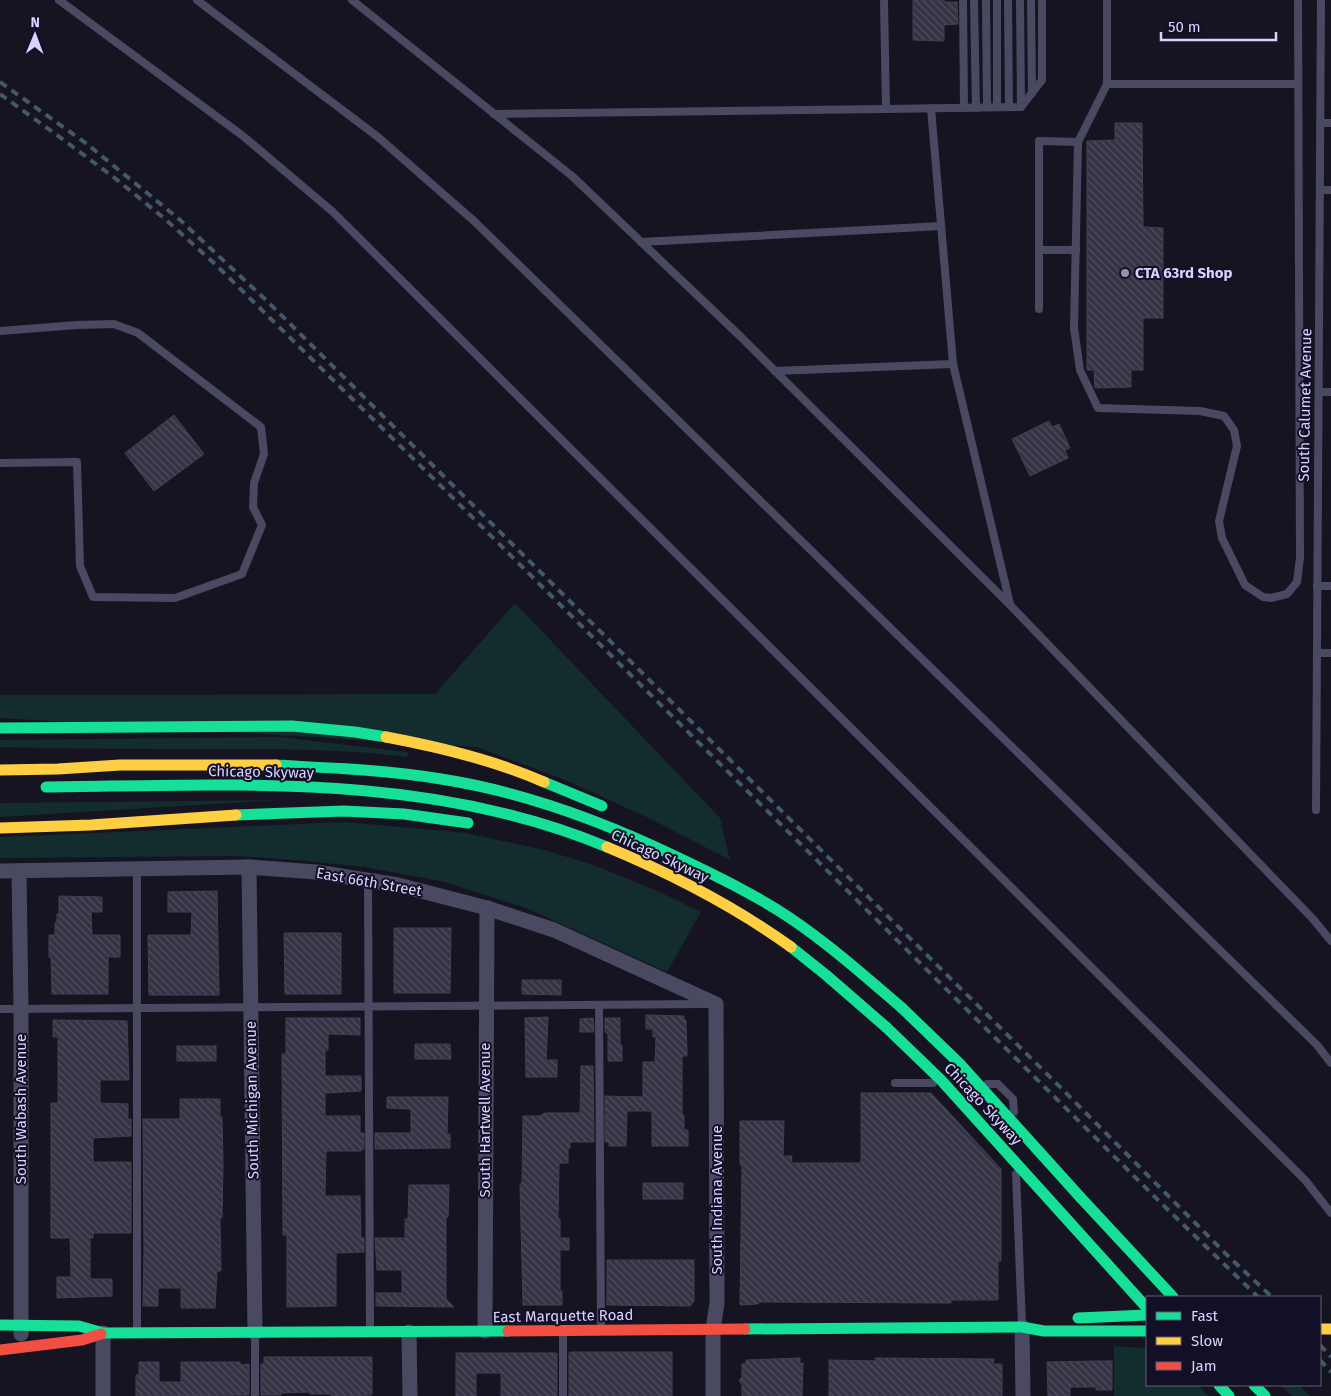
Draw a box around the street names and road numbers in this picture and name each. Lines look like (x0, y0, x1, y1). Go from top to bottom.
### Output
street label: South Calumet Avenue (1295, 328, 1315, 482)
street label: Chicago Skyway (208, 762, 315, 782)
street label: Chicago Skyway (608, 826, 712, 887)
street label: East 66th Street (315, 864, 424, 900)
street label: South Michigan Avenue (242, 1021, 262, 1179)
street label: South Wabash Avenue (12, 1034, 30, 1184)
street label: South Hartwell Avenue (476, 1043, 494, 1197)
street label: Chicago Skyway (940, 1059, 1026, 1149)
street label: South Indiana Avenue (708, 1125, 726, 1275)
street label: East Marquette Road (493, 1306, 633, 1326)

